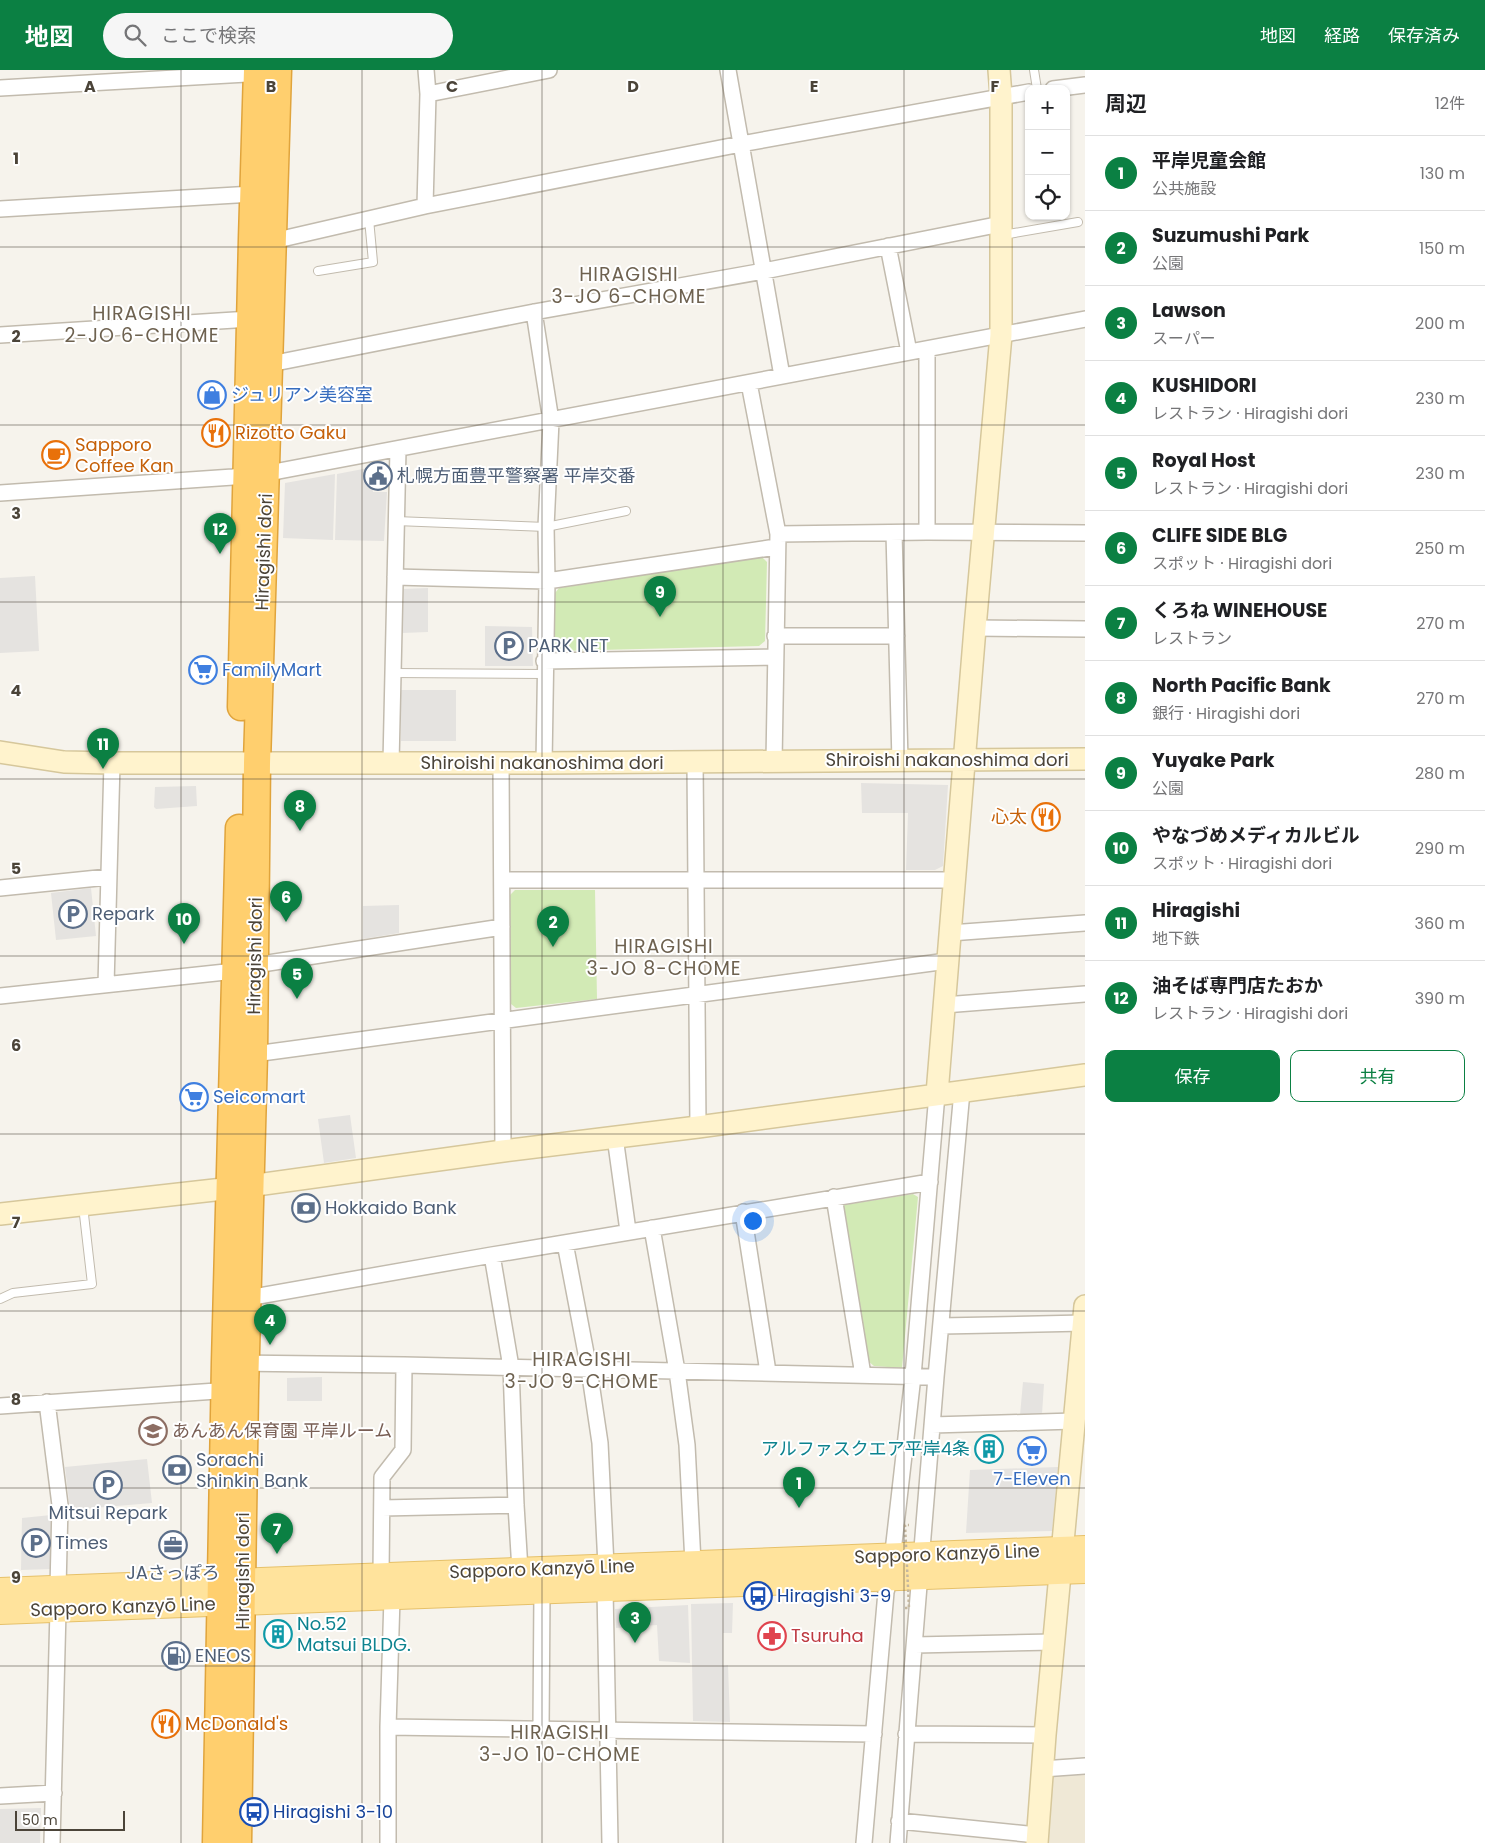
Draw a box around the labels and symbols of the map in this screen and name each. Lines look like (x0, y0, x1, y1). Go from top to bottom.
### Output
text: A (84, 75, 96, 98)
text: B (266, 75, 276, 98)
text: C (446, 75, 458, 98)
text: D (627, 75, 639, 98)
text: E (810, 75, 818, 98)
text: F (991, 75, 1000, 98)
text: 1 (13, 147, 19, 170)
district label: HIRAGISHI 3-JO 6-CHOME (551, 261, 707, 310)
district label: HIRAGISHI 2-JO 6-CHOME (65, 300, 219, 349)
text: 2 (11, 325, 21, 348)
shop icon: ジュリアン美容室 (197, 380, 227, 410)
place label: ジュリアン美容室 (231, 382, 373, 407)
restaurant icon: Rizotto Gaku (201, 418, 231, 448)
place label: Rizotto Gaku (235, 420, 346, 445)
place label: Sapporo Coffee Kan (75, 432, 174, 478)
cafe icon: Sapporo Coffee Kan (41, 440, 71, 470)
public building icon: 札幌方面豊平警察署 平岸交番 (363, 461, 393, 491)
place label: 札幌方面豊平警察署 平岸交番 (397, 463, 636, 488)
street label: Hiragishi dori (249, 493, 278, 611)
text: 3 (11, 502, 21, 525)
pin: 12 (204, 513, 236, 554)
pin: 9 (644, 576, 676, 617)
parking icon: PARK NET (494, 631, 524, 661)
place label: PARK NET (528, 633, 609, 658)
supermarket icon: FamilyMart (188, 655, 218, 685)
place label: FamilyMart (222, 657, 322, 682)
text: 4 (11, 679, 22, 702)
pin: 11 (87, 728, 119, 769)
street label: Shiroishi nakanoshima dori (825, 747, 1069, 772)
street label: Shiroishi nakanoshima dori (420, 750, 664, 775)
pin: 8 (284, 790, 316, 831)
restaurant icon: 心太 (1031, 802, 1061, 832)
place label: 心太 (991, 804, 1027, 829)
text: 5 (11, 857, 21, 880)
pin: 6 (270, 881, 302, 922)
street label: Hiragishi dori (241, 897, 268, 1015)
parking icon: Repark (58, 899, 88, 929)
place label: Repark (92, 901, 155, 926)
pin: 10 (168, 903, 200, 944)
pin: 2 (537, 906, 569, 947)
district label: HIRAGISHI 3-JO 8-CHOME (586, 933, 742, 982)
pin: 5 (281, 958, 313, 999)
text: 6 (11, 1034, 21, 1057)
supermarket icon: Seicomart (179, 1082, 209, 1112)
place label: Seicomart (213, 1084, 306, 1109)
bank icon: Hokkaido Bank (291, 1193, 321, 1223)
place label: Hokkaido Bank (325, 1195, 457, 1220)
your location (740, 1208, 766, 1234)
text: 7 (12, 1211, 21, 1234)
pin: 4 (254, 1304, 286, 1345)
district label: HIRAGISHI 3-JO 9-CHOME (504, 1346, 660, 1395)
text: 8 (11, 1388, 21, 1411)
school or university icon: あんあん保育園 平岸ルーム (138, 1416, 168, 1446)
place label: あんあん保育園 平岸ルーム (172, 1418, 392, 1443)
building icon: アルファスクエア平岸4条 (974, 1434, 1004, 1464)
place label: アルファスクエア平岸4条 (761, 1436, 970, 1461)
supermarket icon: 7-Eleven (1017, 1436, 1047, 1466)
place label: Sorachi Shinkin Bank (196, 1447, 309, 1493)
bank icon: Sorachi Shinkin Bank (162, 1455, 192, 1485)
place label: 7-Eleven (993, 1466, 1071, 1491)
pin: 1 (783, 1467, 815, 1508)
parking icon: Mitsui Repark (93, 1470, 123, 1500)
place label: Mitsui Repark (48, 1500, 168, 1525)
street label: Hiragishi dori (230, 1512, 255, 1630)
pin: 7 (261, 1513, 293, 1554)
parking icon: Times (21, 1528, 51, 1558)
place label: Times (55, 1530, 108, 1555)
office icon: JAさっぽろ (158, 1530, 188, 1560)
street label: Sapporo Kanzyō Line (854, 1538, 1040, 1569)
street label: Sapporo Kanzyō Line (449, 1553, 635, 1584)
place label: JAさっぽろ (126, 1560, 220, 1585)
text: 9 (11, 1566, 21, 1589)
bus stop icon: Hiragishi 3-9 (743, 1581, 773, 1611)
place label: Hiragishi 3-9 (777, 1583, 891, 1608)
street label: Sapporo Kanzyō Line (30, 1591, 216, 1622)
pin: 3 (619, 1602, 651, 1643)
place label: No.52 Matsui BLDG. (297, 1611, 411, 1657)
building icon: No.52 Matsui BLDG. (263, 1619, 293, 1649)
pharmacy icon: Tsuruha (757, 1621, 787, 1651)
place label: Tsuruha (791, 1623, 864, 1648)
fuel station icon: ENEOS (161, 1641, 191, 1671)
place label: ENEOS (195, 1643, 251, 1668)
restaurant icon: McDonald's (151, 1709, 181, 1739)
place label: McDonald's (185, 1711, 288, 1736)
district label: HIRAGISHI 3-JO 10-CHOME (479, 1719, 641, 1768)
bus stop icon: Hiragishi 3-10 (239, 1797, 269, 1827)
place label: Hiragishi 3-10 (273, 1799, 393, 1824)
scale bar (15, 1808, 125, 1831)

